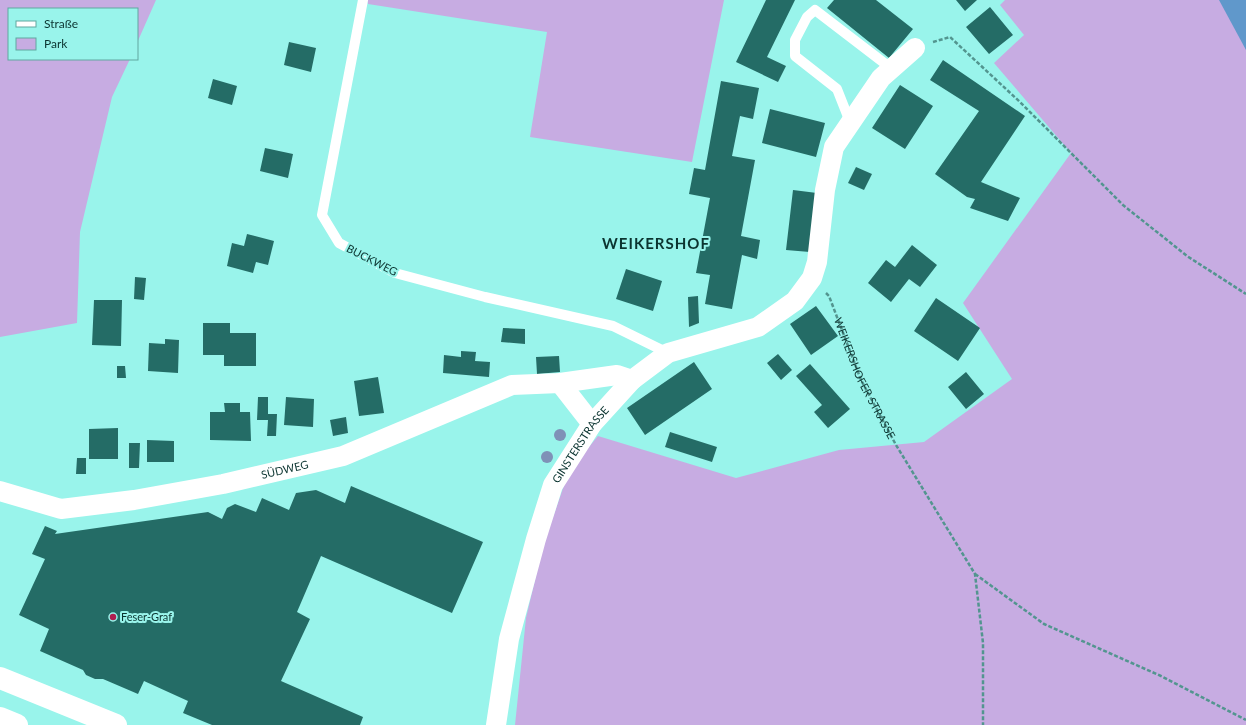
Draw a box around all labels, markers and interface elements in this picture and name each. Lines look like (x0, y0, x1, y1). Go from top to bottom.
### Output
legend (8, 8, 138, 60)
text: Straße (44, 16, 78, 31)
text: Park (44, 36, 68, 51)
district label: WEIKERSHOF (602, 234, 710, 252)
street label: BUCKWEG (345, 241, 400, 278)
street label: WEIKERSHOFER STRASSE (832, 316, 898, 441)
street label: GINSTERSTRASSE (549, 403, 611, 485)
street label: SÜDWEG (260, 457, 309, 481)
place label: Feser-Graf (121, 610, 172, 623)
marker: Feser-Graf (108, 612, 118, 622)

